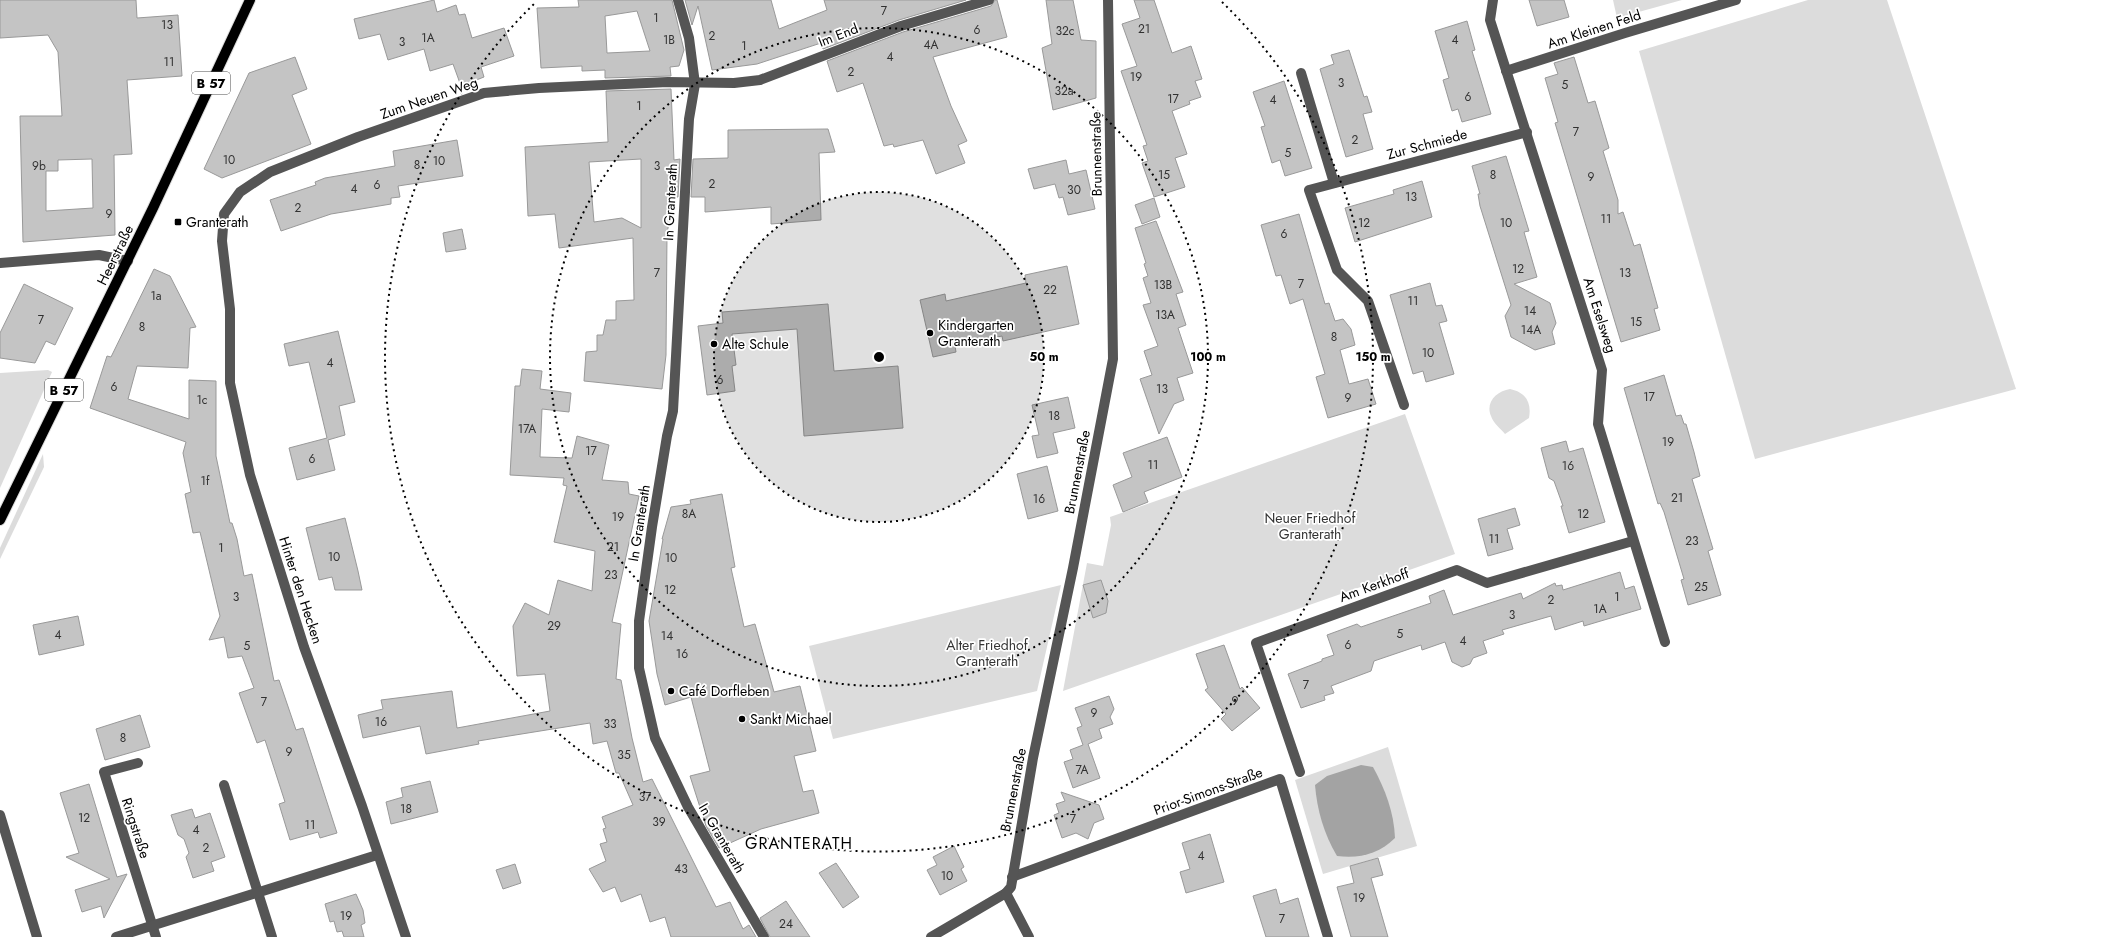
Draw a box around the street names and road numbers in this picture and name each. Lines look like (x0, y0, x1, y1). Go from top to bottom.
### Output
street label: Am Kleinen Feld (1545, 4, 1643, 54)
street label: Im End (815, 18, 861, 52)
road number: B 57 (192, 72, 230, 94)
street label: Zum Neuen Weg (378, 72, 480, 124)
street label: Brunnenstraße (1085, 111, 1107, 197)
street label: Zur Schmiede (1385, 124, 1469, 164)
street label: In Granterath (658, 163, 682, 241)
street label: Heerstraße (92, 221, 138, 289)
street label: Am Eselsweg (1578, 275, 1622, 355)
road number: B 57 (45, 379, 83, 401)
street label: Brunnenstraße (1059, 428, 1095, 516)
street label: In Granterath (623, 483, 655, 563)
street label: Hinter den Hecken (274, 534, 328, 646)
street label: Am Kerkhoff (1336, 563, 1413, 607)
street label: Brunnenstraße (995, 746, 1031, 834)
street label: Prior-Simons-Straße (1151, 762, 1265, 820)
street label: Ringstraße (117, 795, 155, 861)
street label: In Granterath (694, 799, 750, 877)

